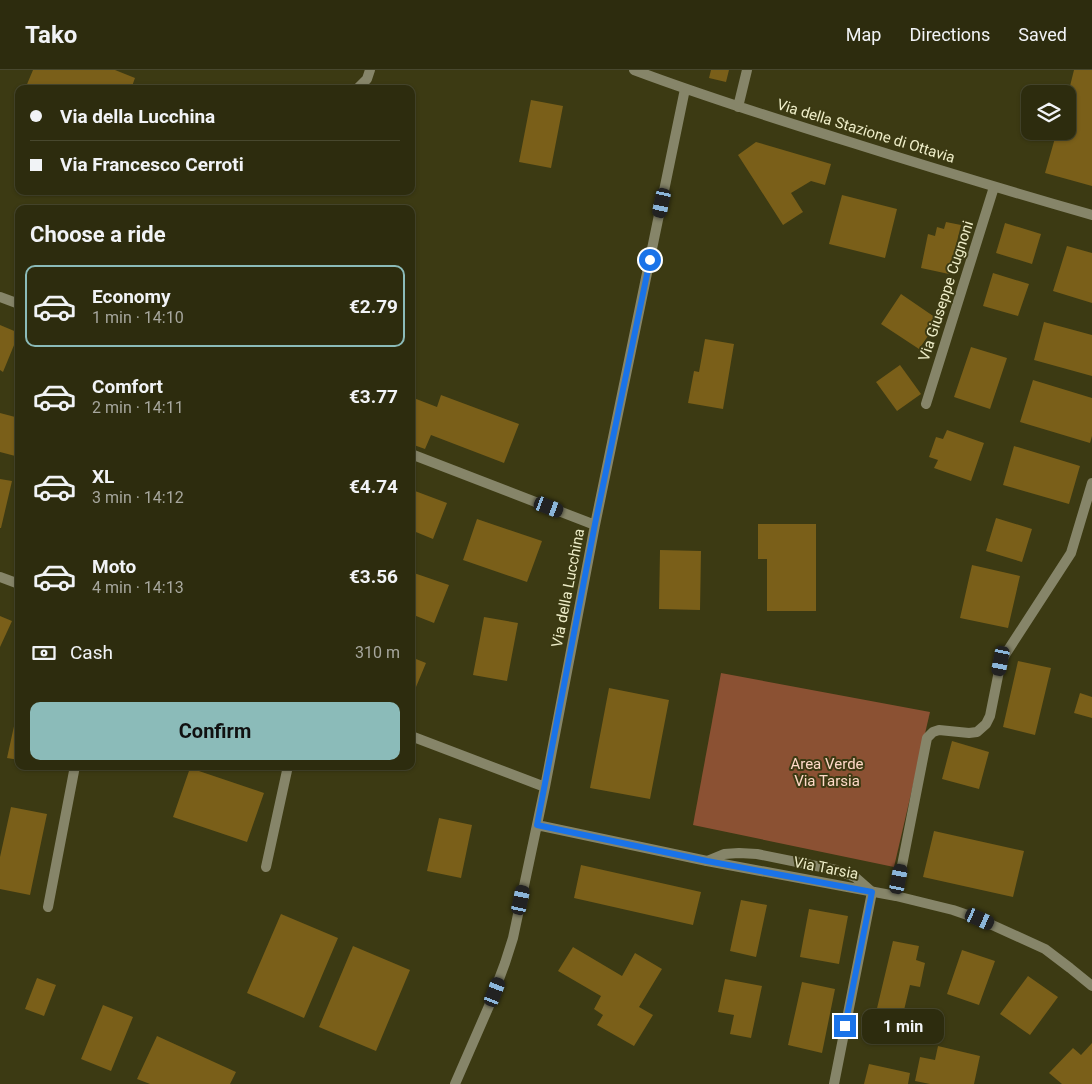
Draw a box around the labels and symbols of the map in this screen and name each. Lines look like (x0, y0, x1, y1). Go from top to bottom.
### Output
street label: Via della Stazione di Ottavia (775, 95, 957, 167)
car (651, 187, 672, 219)
street label: Via Giuseppe Cugnoni (915, 218, 977, 364)
route start (639, 249, 661, 271)
car (532, 495, 565, 519)
street label: Via della Lucchina (548, 527, 588, 649)
car (990, 645, 1011, 677)
park label: Area Verde Via Tarsia (790, 755, 864, 790)
street label: Via Tarsia (792, 853, 860, 883)
car (888, 863, 909, 895)
car (510, 884, 531, 916)
car (963, 906, 996, 932)
car (482, 975, 507, 1009)
callout: 1 min (862, 1008, 945, 1044)
route end (834, 1015, 856, 1037)

